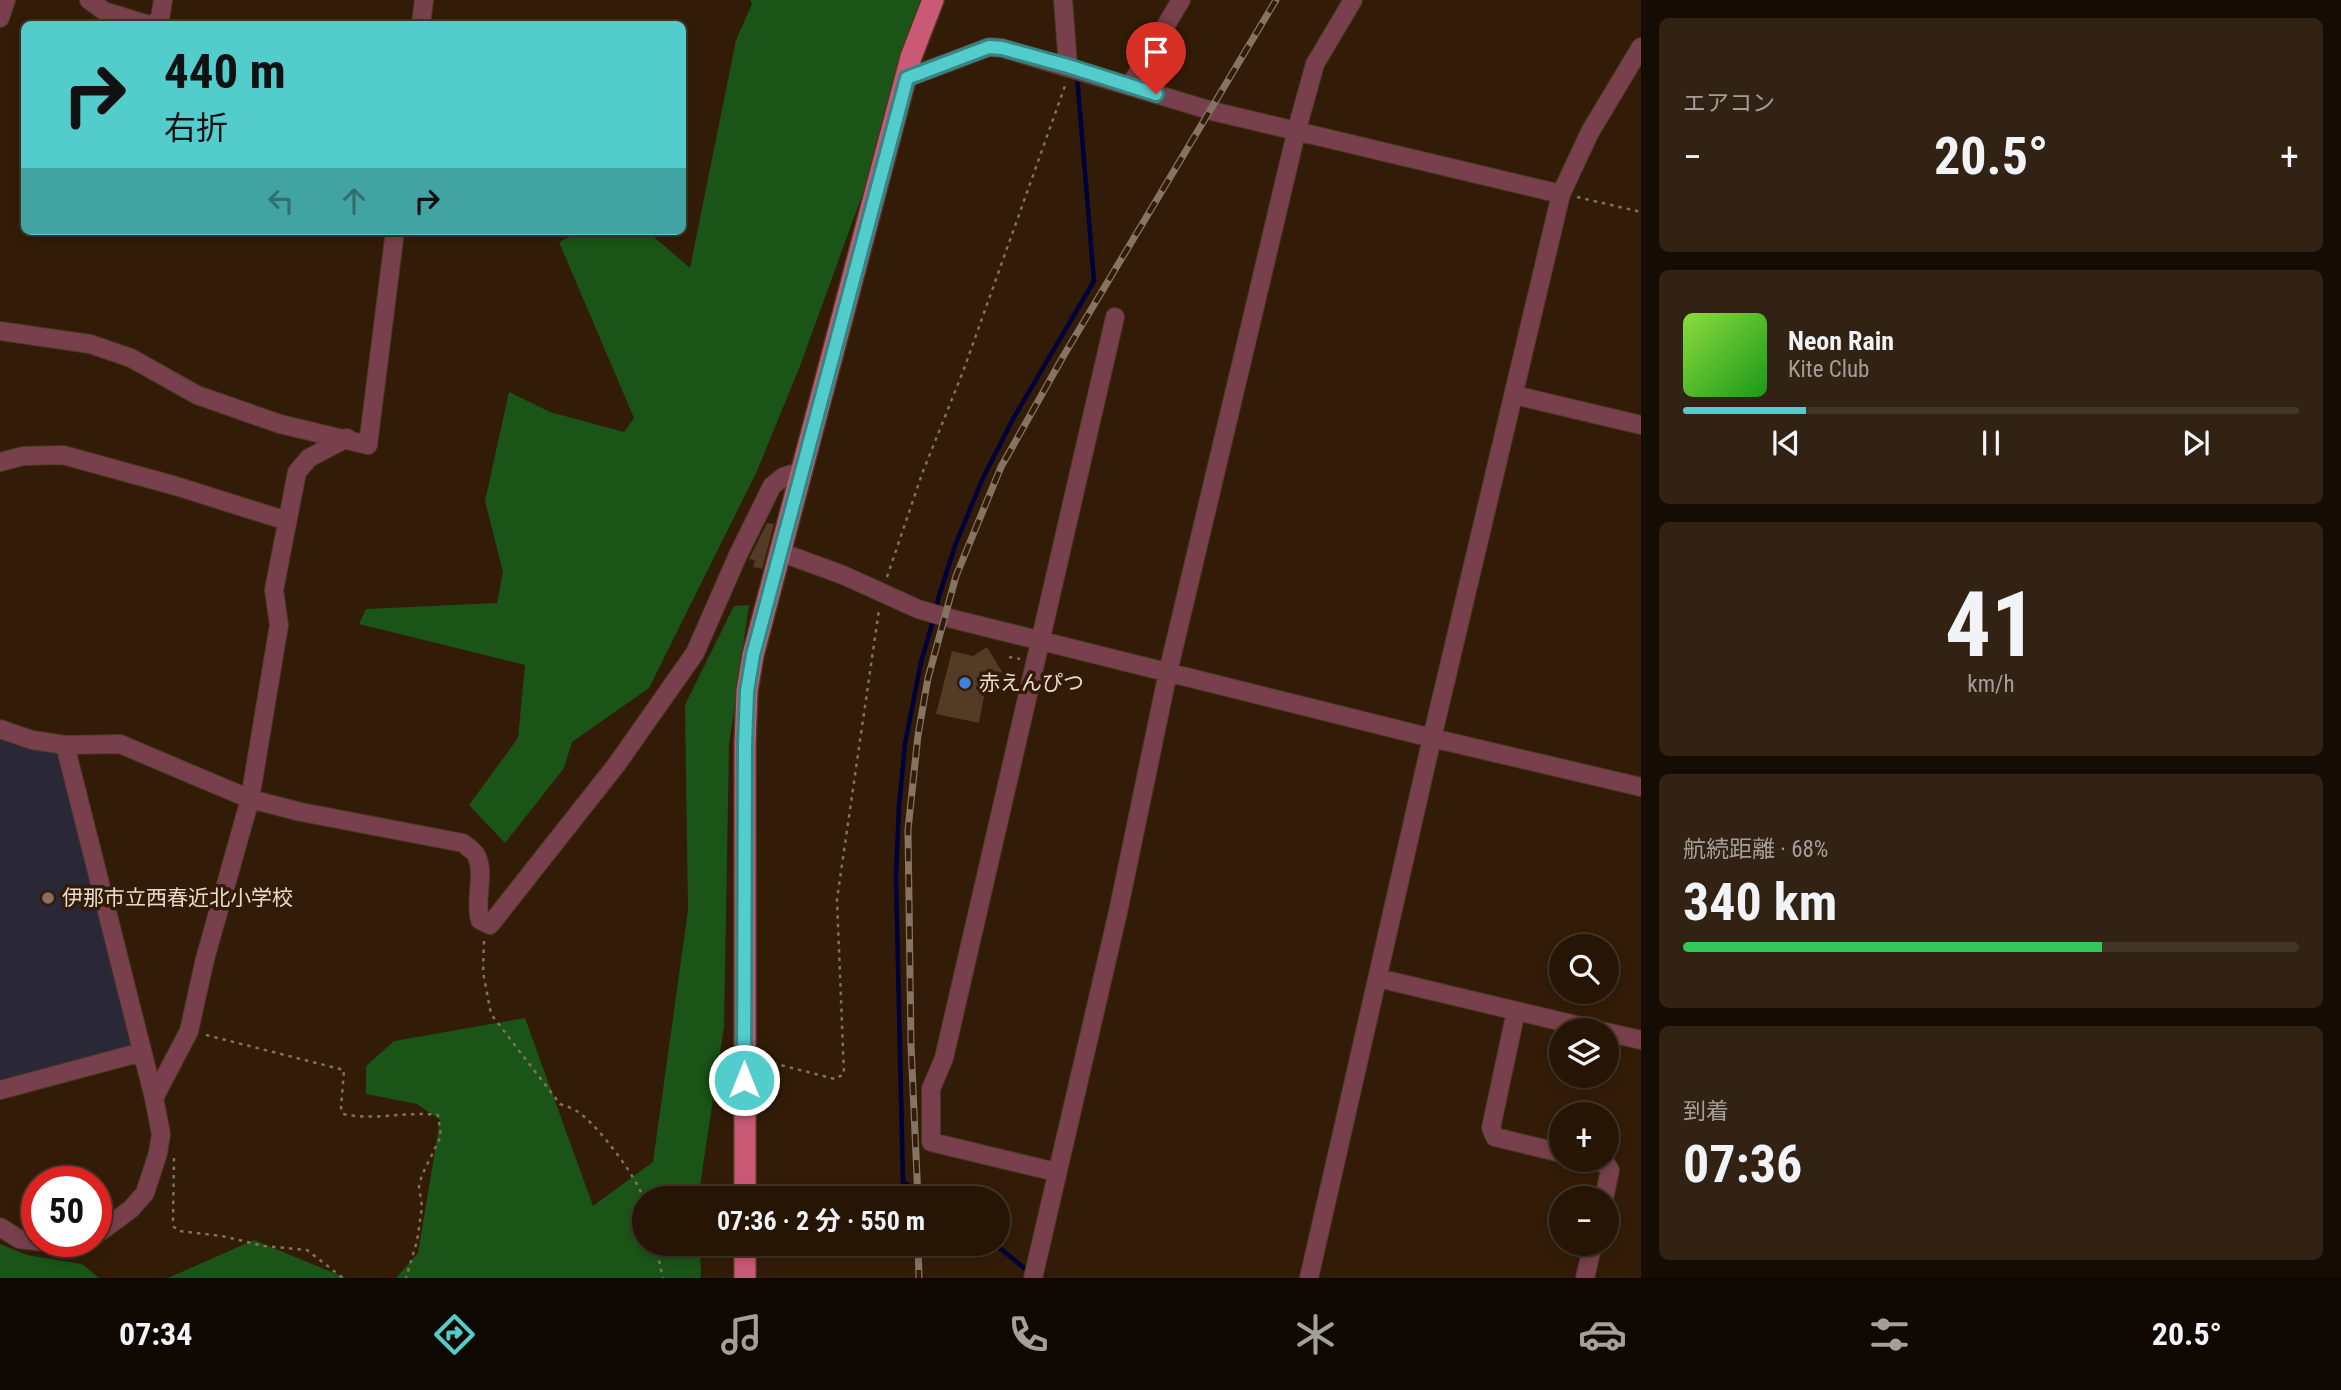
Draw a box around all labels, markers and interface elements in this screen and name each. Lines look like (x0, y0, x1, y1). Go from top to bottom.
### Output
pin (1126, 22, 1186, 94)
icon: arrive (1137, 33, 1175, 71)
text: 440 m (164, 43, 286, 100)
icon: right (49, 49, 140, 140)
text: エアコン (1683, 90, 1775, 117)
text: 右折 (164, 109, 228, 147)
text: 20.5° (1934, 126, 2048, 187)
text: − (1683, 135, 1702, 179)
text: + (2280, 135, 2299, 179)
icon: left (262, 182, 300, 220)
icon: ahead (335, 182, 373, 220)
icon: right (408, 182, 446, 220)
text: Neon Rain (1788, 326, 1894, 356)
text: Kite Club (1788, 356, 1869, 383)
icon: previous (1767, 424, 1805, 462)
icon: pause (1972, 424, 2010, 462)
icon: next (2177, 424, 2215, 462)
text: 41 (1945, 572, 2037, 678)
place label: 赤えんぴつ (979, 671, 1084, 695)
text: km/h (1967, 671, 2015, 698)
marker: 赤えんぴつ (957, 675, 973, 691)
text: 航続距離 · 68% (1683, 836, 1828, 863)
text: 340 km (1683, 872, 1837, 933)
place label: 伊那市立西春近北小学校 (62, 886, 293, 910)
marker: 伊那市立西春近北小学校 (40, 890, 56, 906)
map controls (1549, 934, 1619, 1256)
button: search (1549, 934, 1619, 1004)
button: layers (1549, 1018, 1619, 1088)
position arrow (707, 1043, 781, 1117)
text: 到着 (1683, 1098, 1729, 1125)
button: + (1549, 1102, 1619, 1172)
text: 07:36 (1683, 1134, 1802, 1195)
speed limit sign: 50 (21, 1166, 112, 1257)
button: − (1549, 1186, 1619, 1256)
text: 07:36 · 2 分 · 550 m (717, 1206, 925, 1236)
icon: directions (430, 1310, 479, 1359)
icon: music (717, 1310, 766, 1359)
icon: phone (1004, 1310, 1053, 1359)
icon: climate (1291, 1310, 1340, 1359)
icon: car (1578, 1310, 1627, 1359)
icon: filters (1865, 1310, 1914, 1359)
text: 07:34 (119, 1315, 192, 1353)
text: 20.5° (2152, 1315, 2222, 1353)

